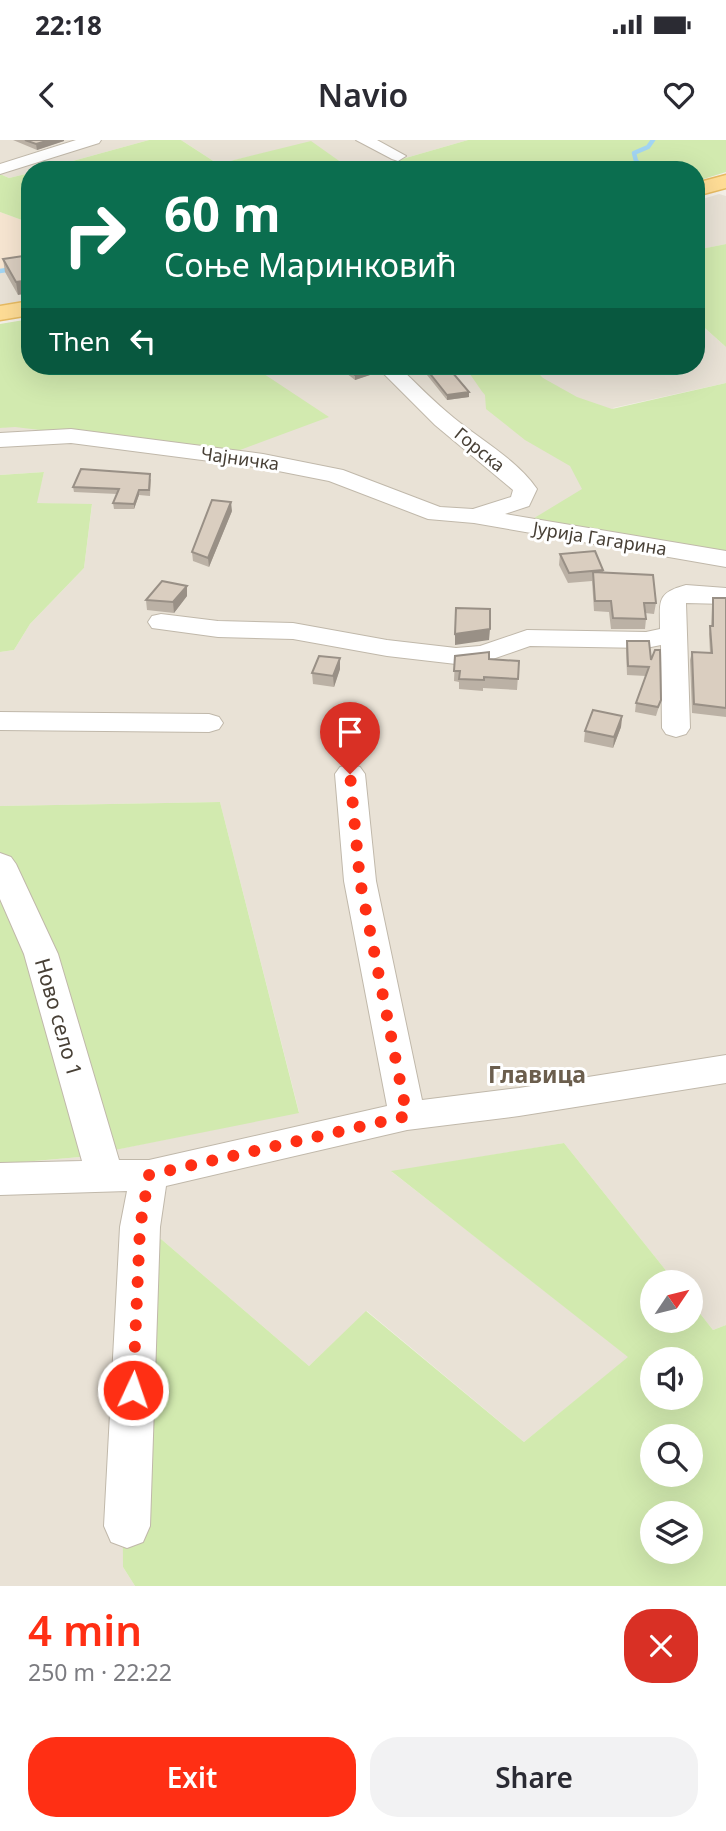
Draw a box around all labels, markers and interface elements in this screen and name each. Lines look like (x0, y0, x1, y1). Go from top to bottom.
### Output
text: 22:18 (35, 7, 102, 43)
text: Navio (318, 73, 408, 116)
icon: back (28, 76, 66, 114)
icon: heart (660, 76, 698, 114)
text: 60 m (164, 180, 281, 246)
icon: right (49, 189, 140, 280)
text: Соње Маринковић (164, 243, 457, 286)
icon: left (124, 322, 162, 360)
text: Then (49, 323, 110, 359)
street label: Горска (450, 421, 510, 477)
street label: Чајничка (199, 441, 281, 475)
street label: Јурија Гагарина (529, 515, 669, 560)
pin (320, 702, 380, 774)
icon: arrive (331, 713, 369, 751)
street label: Ново село 1 (29, 955, 89, 1079)
district label: Главица (488, 1058, 586, 1090)
north arrow (640, 1270, 704, 1334)
map controls (640, 1270, 703, 1564)
button: sound (640, 1347, 703, 1410)
position arrow (96, 1353, 170, 1427)
button: search (640, 1424, 703, 1487)
button: layers (640, 1501, 703, 1564)
text: 4 min (28, 1601, 142, 1658)
button: close (624, 1609, 698, 1683)
text: 250 m · 22:22 (28, 1656, 172, 1688)
button: Exit (28, 1737, 356, 1817)
button: Share (370, 1737, 698, 1817)

